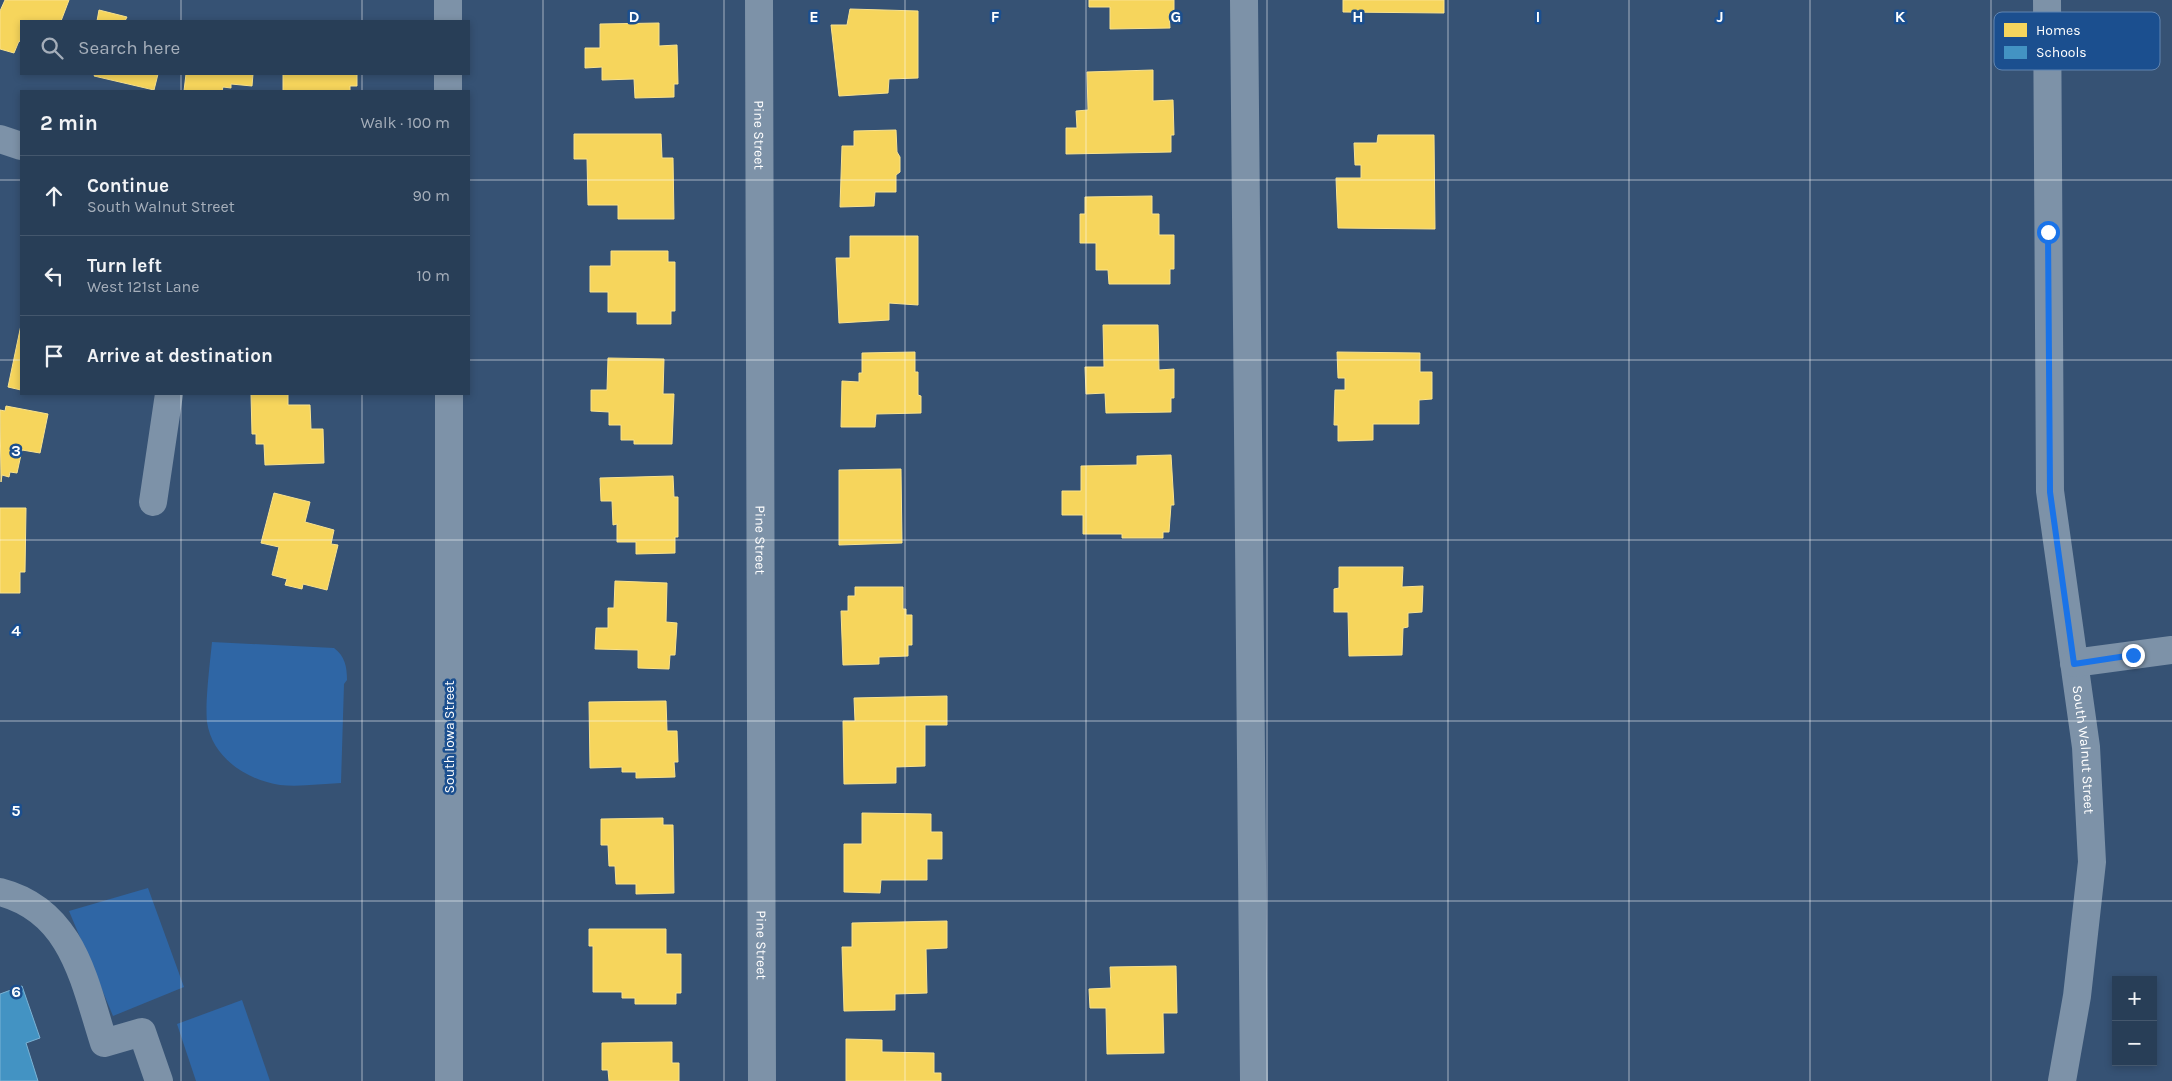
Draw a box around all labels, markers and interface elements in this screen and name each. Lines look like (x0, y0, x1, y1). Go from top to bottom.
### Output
text: D (629, 7, 640, 26)
text: E (809, 7, 819, 26)
text: F (991, 7, 1000, 26)
text: G (1171, 7, 1181, 26)
text: H (1352, 7, 1364, 26)
text: I (1536, 7, 1540, 26)
text: J (1716, 7, 1724, 26)
text: K (1895, 7, 1906, 26)
legend (1994, 12, 2160, 70)
search box (20, 20, 470, 75)
text: Homes (2036, 22, 2081, 39)
icon: search (38, 34, 66, 62)
text: Search here (78, 37, 180, 59)
text: Schools (2036, 44, 2087, 61)
street label: Pine Street (750, 100, 767, 170)
text: 2 min (40, 111, 98, 135)
text: Walk · 100 m (360, 113, 450, 132)
text: Continue (87, 175, 169, 197)
icon: ahead (40, 182, 68, 210)
text: 90 m (412, 186, 450, 205)
text: South Walnut Street (87, 197, 235, 216)
route start (2037, 221, 2060, 244)
text: Turn left (87, 255, 162, 277)
icon: left (40, 262, 68, 290)
text: 10 m (416, 266, 450, 285)
text: West 121st Lane (87, 277, 199, 296)
icon: arrive (40, 342, 68, 370)
text: Arrive at destination (87, 345, 273, 367)
text: 3 (11, 441, 21, 460)
street label: Pine Street (751, 505, 769, 575)
text: 4 (11, 621, 21, 640)
route end (2122, 644, 2145, 667)
street label: South Iowa Street (441, 681, 458, 793)
street label: South Walnut Street (2068, 684, 2097, 815)
text: 5 (11, 801, 21, 820)
street label: Pine Street (753, 910, 770, 980)
map controls (2112, 976, 2157, 1066)
button: + (2112, 976, 2157, 1021)
text: 6 (11, 982, 21, 1001)
button: − (2112, 1021, 2157, 1066)

